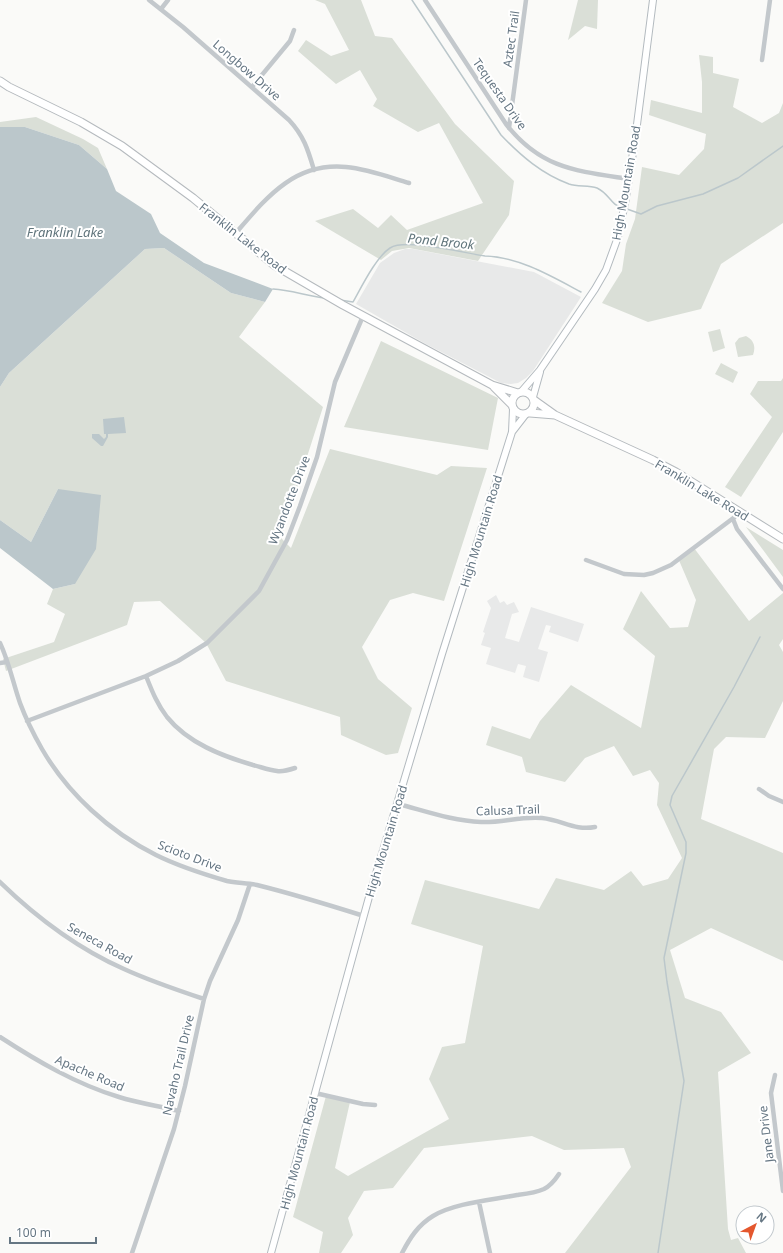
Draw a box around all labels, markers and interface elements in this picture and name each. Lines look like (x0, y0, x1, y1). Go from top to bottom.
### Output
street label: Aztec Trail (499, 10, 523, 68)
street label: Longbow Drive (209, 36, 285, 104)
street label: Tequesta Drive (469, 55, 531, 133)
street label: High Mountain Road (608, 124, 644, 242)
street label: Franklin Lake Road (196, 199, 290, 277)
water label: Franklin Lake (27, 223, 104, 241)
water label: Pond Brook (407, 229, 476, 254)
street label: Wyandotte Drive (264, 453, 314, 547)
street label: Franklin Lake Road (652, 455, 752, 525)
street label: High Mountain Road (456, 473, 506, 589)
street label: High Mountain Road (361, 783, 411, 899)
street label: Calusa Trail (476, 800, 540, 820)
street label: Scioto Drive (156, 836, 225, 876)
street label: Seneca Road (64, 918, 136, 968)
street label: Navaho Trail Drive (158, 1013, 198, 1117)
street label: Apache Road (53, 1051, 127, 1095)
street label: High Mountain Road (276, 1095, 322, 1211)
street label: Jane Drive (754, 1104, 778, 1164)
north arrow (735, 1205, 775, 1245)
text: N (754, 1208, 770, 1226)
scale bar (10, 1219, 96, 1245)
text: 100 m (16, 1224, 51, 1241)

